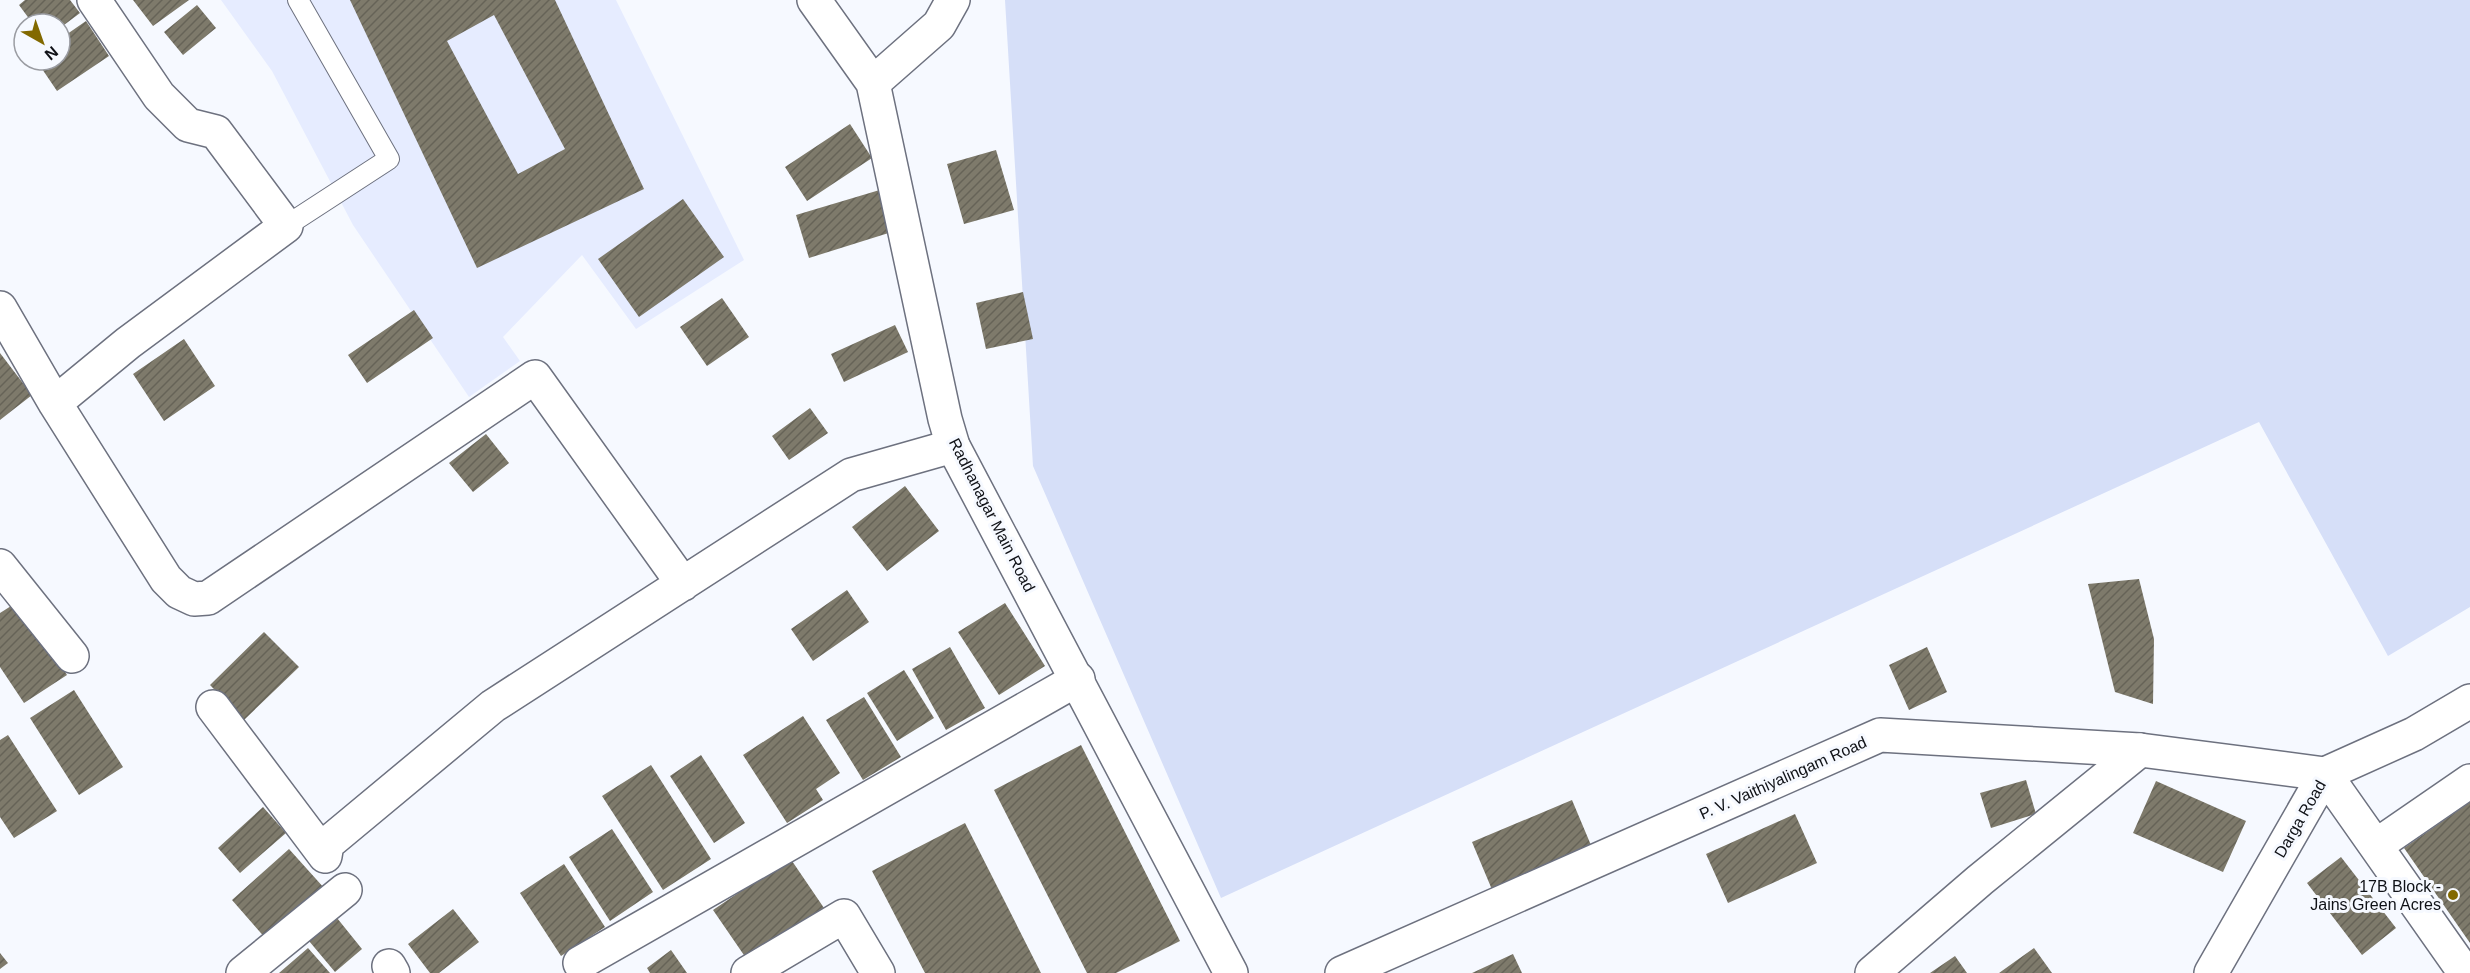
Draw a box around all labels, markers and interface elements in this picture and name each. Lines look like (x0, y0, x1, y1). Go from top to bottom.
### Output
north arrow (12, 12, 72, 72)
text: N (41, 43, 61, 63)
street label: Radhanagar Main Road (946, 435, 1038, 595)
street label: P. V. Vaithiyalingam Road (1697, 733, 1869, 823)
street label: Darga Road (2271, 777, 2329, 861)
place label: 17B Block - Jains Green Acres (2310, 878, 2441, 913)
marker: 17B Block - Jains Green Acres (2446, 888, 2460, 902)

